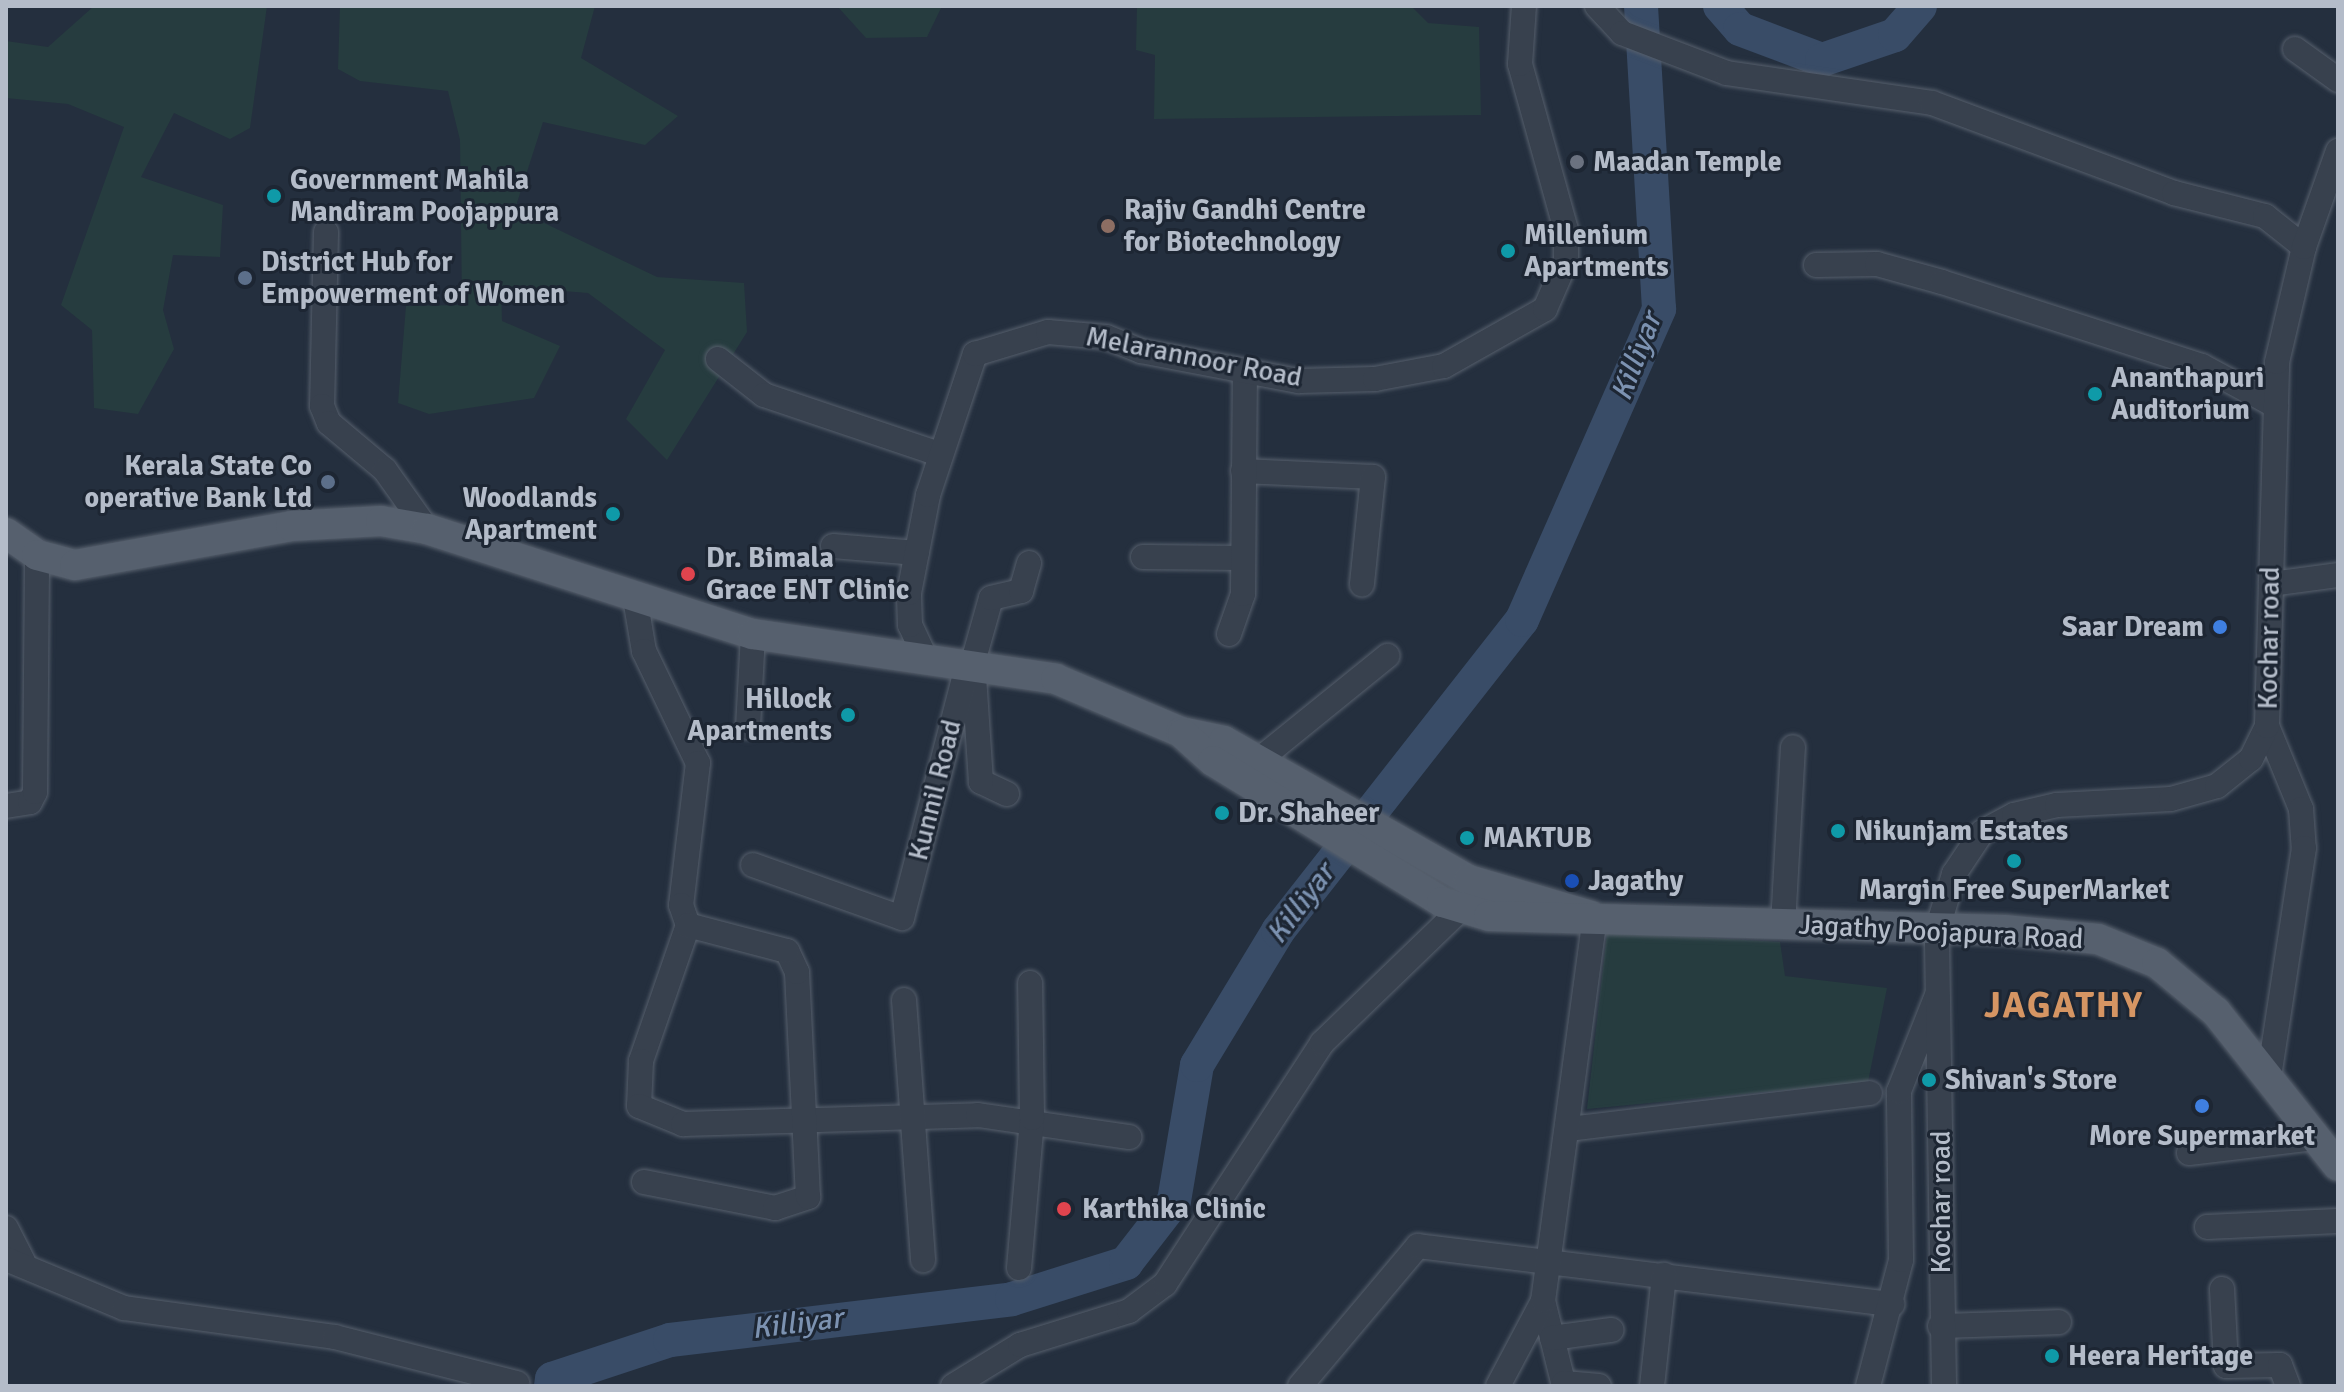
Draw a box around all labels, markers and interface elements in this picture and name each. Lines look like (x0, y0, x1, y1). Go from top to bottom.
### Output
place label: Maadan Temple (1593, 145, 1782, 179)
marker: Maadan Temple (1568, 153, 1586, 171)
place label: Government Mahila Mandiram Poojappura (290, 163, 559, 229)
marker: Government Mahila Mandiram Poojappura (265, 187, 283, 205)
place label: Rajiv Gandhi Centre for Biotechnology (1124, 193, 1366, 259)
marker: Rajiv Gandhi Centre for Biotechnology (1099, 217, 1117, 235)
place label: Millenium Apartments (1524, 218, 1669, 284)
marker: Millenium Apartments (1499, 242, 1517, 260)
place label: District Hub for Empowerment of Women (261, 245, 565, 311)
marker: District Hub for Empowerment of Women (236, 269, 254, 287)
water label: Killiyar (1604, 308, 1670, 406)
street label: Melarannoor Road (1083, 320, 1305, 394)
place label: Ananthapuri Auditorium (2111, 361, 2264, 427)
marker: Ananthapuri Auditorium (2086, 385, 2104, 403)
place label: Kerala State Co operative Bank Ltd (84, 449, 312, 515)
marker: Kerala State Co operative Bank Ltd (319, 473, 337, 491)
place label: Woodlands Apartment (462, 481, 597, 547)
marker: Woodlands Apartment (604, 505, 622, 523)
place label: Dr. Bimala Grace ENT Clinic (706, 541, 909, 607)
marker: Dr. Bimala Grace ENT Clinic (677, 563, 699, 585)
street label: Kochar road (2251, 566, 2287, 710)
place label: Saar Dream (2062, 610, 2204, 644)
marker: Saar Dream (2211, 618, 2229, 636)
place label: Hillock Apartments (687, 682, 832, 748)
marker: Hillock Apartments (839, 706, 857, 724)
street label: Kunnil Road (901, 716, 969, 864)
place label: Dr. Shaheer (1238, 796, 1379, 830)
marker: Dr. Shaheer (1213, 804, 1231, 822)
place label: Nikunjam Estates (1854, 814, 2068, 848)
place label: MAKTUB (1483, 821, 1592, 855)
marker: Nikunjam Estates (1829, 822, 1847, 840)
marker: MAKTUB (1458, 829, 1476, 847)
marker: Margin Free SuperMarket (2005, 852, 2023, 870)
water label: Killiyar (1259, 857, 1343, 951)
place label: Jagathy (1588, 864, 1683, 898)
marker: Jagathy (1563, 872, 1581, 890)
place label: Margin Free SuperMarket (1859, 873, 2169, 907)
street label: Jagathy Poojapura Road (1798, 908, 2084, 956)
district label: JAGATHY (1984, 984, 2144, 1028)
place label: Shivan's Store (1945, 1063, 2117, 1097)
marker: Shivan's Store (1920, 1071, 1938, 1089)
marker: More Supermarket (2193, 1097, 2211, 1115)
place label: More Supermarket (2089, 1119, 2315, 1153)
street label: Kochar road (1924, 1130, 1958, 1274)
place label: Karthika Clinic (1082, 1192, 1266, 1226)
marker: Karthika Clinic (1053, 1198, 1075, 1220)
water label: Killiyar (750, 1301, 844, 1347)
place label: Heera Heritage (2068, 1339, 2253, 1373)
marker: Heera Heritage (2043, 1347, 2061, 1365)

